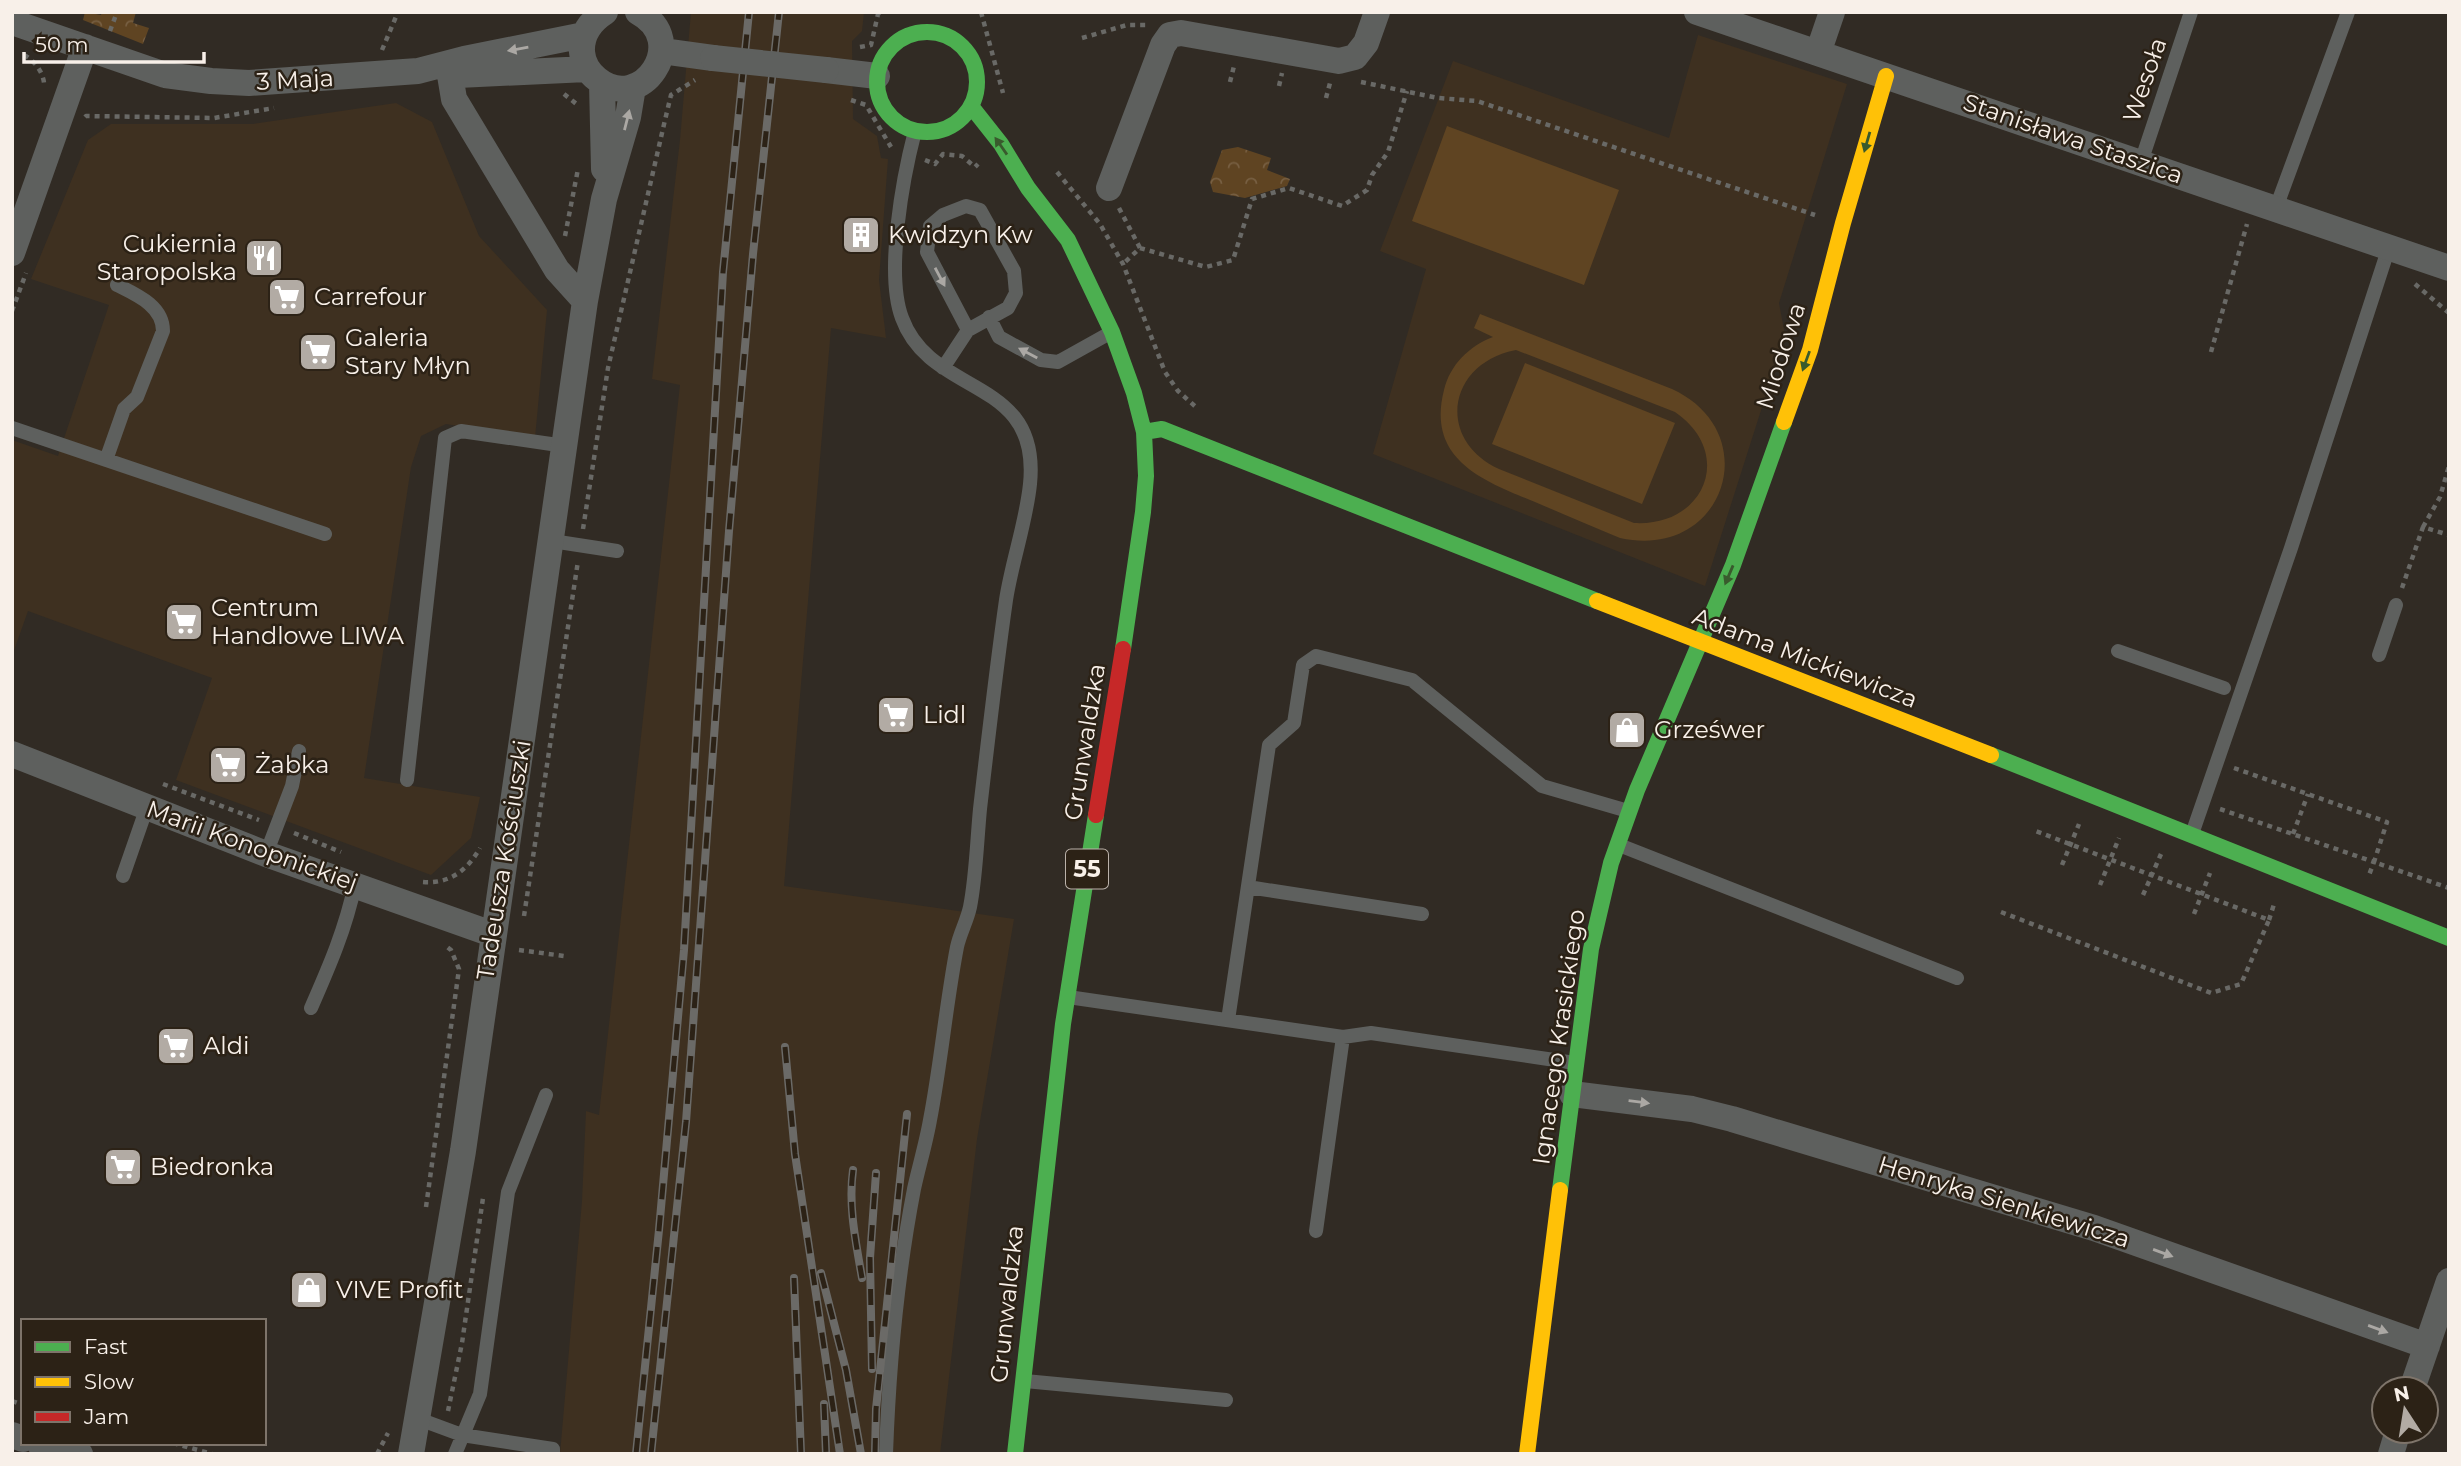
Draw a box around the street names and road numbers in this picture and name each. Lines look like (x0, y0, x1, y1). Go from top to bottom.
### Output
street label: Wesoła (2117, 34, 2172, 126)
street label: 3 Maja (255, 63, 334, 96)
street label: Stanisława Staszica (1959, 87, 2187, 190)
street label: Miodowa (1750, 299, 1811, 413)
street label: Adama Mickiewicza (1689, 601, 1922, 714)
street label: Grunwaldzka (1058, 661, 1111, 822)
street label: Tadeusza Kościuszki (470, 738, 537, 982)
street label: Marii Konopnickiej (143, 794, 362, 897)
road number: 55 (1066, 849, 1108, 888)
street label: Ignacego Krasickiego (1526, 907, 1591, 1166)
street label: Henryka Sienkiewicza (1875, 1149, 2133, 1254)
street label: Grunwaldzka (984, 1224, 1029, 1384)

